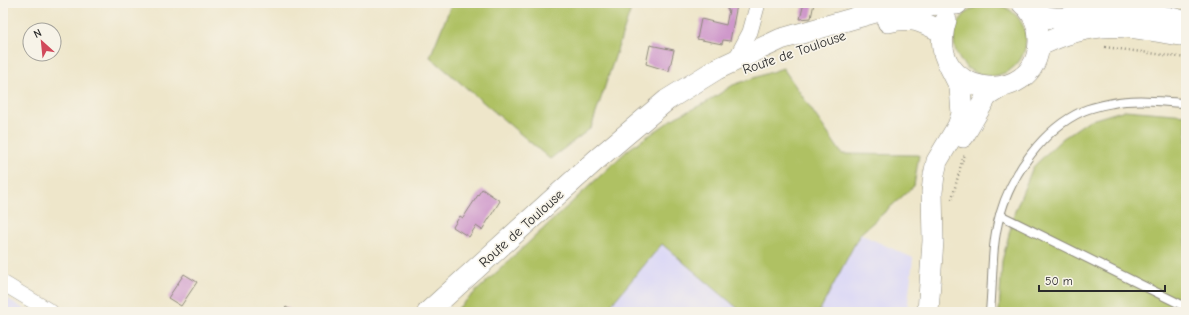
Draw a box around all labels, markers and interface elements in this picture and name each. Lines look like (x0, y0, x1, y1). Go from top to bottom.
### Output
north arrow (22, 22, 62, 62)
text: N (32, 26, 44, 41)
street label: Route de Toulouse (740, 27, 848, 78)
street label: Route de Toulouse (475, 186, 567, 271)
scale bar (1039, 267, 1165, 293)
text: 50 m (1045, 274, 1073, 288)

